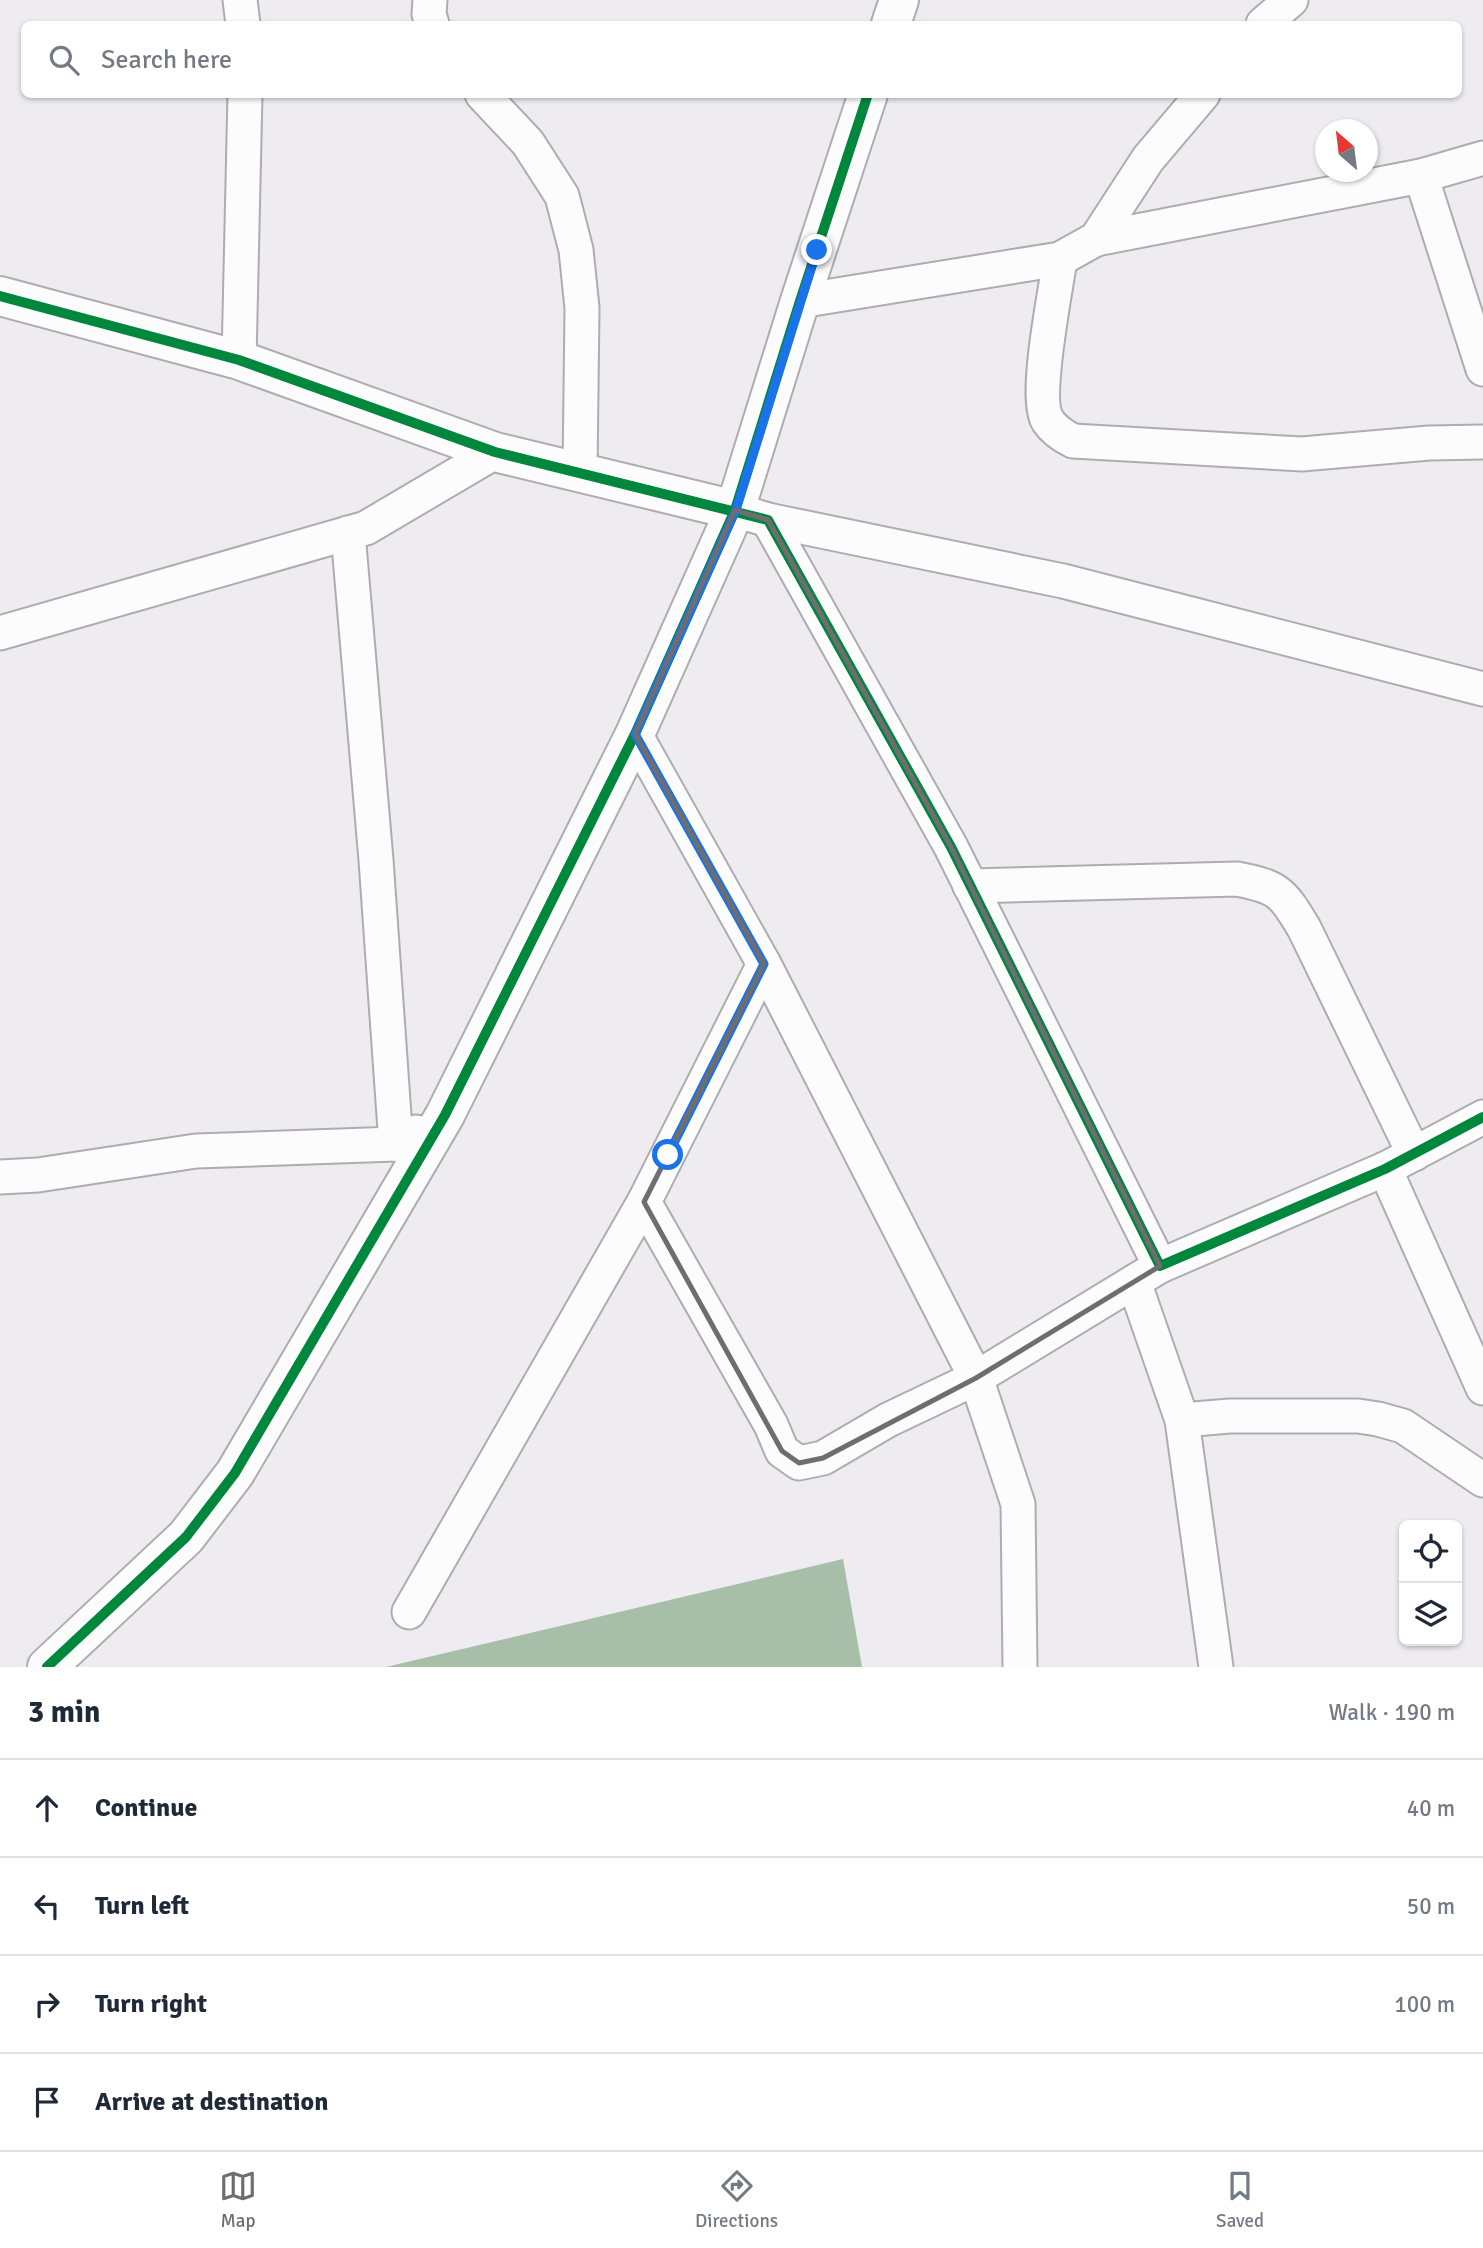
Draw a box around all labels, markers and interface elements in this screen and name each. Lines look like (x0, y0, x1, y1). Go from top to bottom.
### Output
search box (21, 21, 1462, 98)
icon: search (45, 41, 83, 79)
text: Search here (101, 44, 232, 76)
north arrow (1315, 119, 1378, 182)
route end (801, 234, 832, 265)
route start (652, 1139, 683, 1170)
map controls (1399, 1520, 1462, 1646)
button: locate (1399, 1520, 1462, 1583)
button: layers (1399, 1583, 1462, 1646)
text: 3 min (28, 1694, 100, 1731)
text: Walk · 190 m (1329, 1698, 1455, 1727)
icon: ahead (28, 1789, 66, 1827)
text: Continue (95, 1792, 197, 1824)
text: 40 m (1407, 1794, 1455, 1823)
icon: left (28, 1887, 66, 1925)
text: Turn left (95, 1890, 189, 1922)
text: 50 m (1407, 1892, 1455, 1921)
icon: right (28, 1985, 66, 2023)
text: Turn right (95, 1988, 207, 2020)
text: 100 m (1394, 1990, 1455, 2019)
icon: arrive (28, 2083, 66, 2121)
text: Arrive at destination (95, 2086, 328, 2118)
tab: Map (219, 2167, 257, 2233)
tab: Directions (695, 2167, 778, 2233)
tab: Saved (1216, 2167, 1264, 2233)

